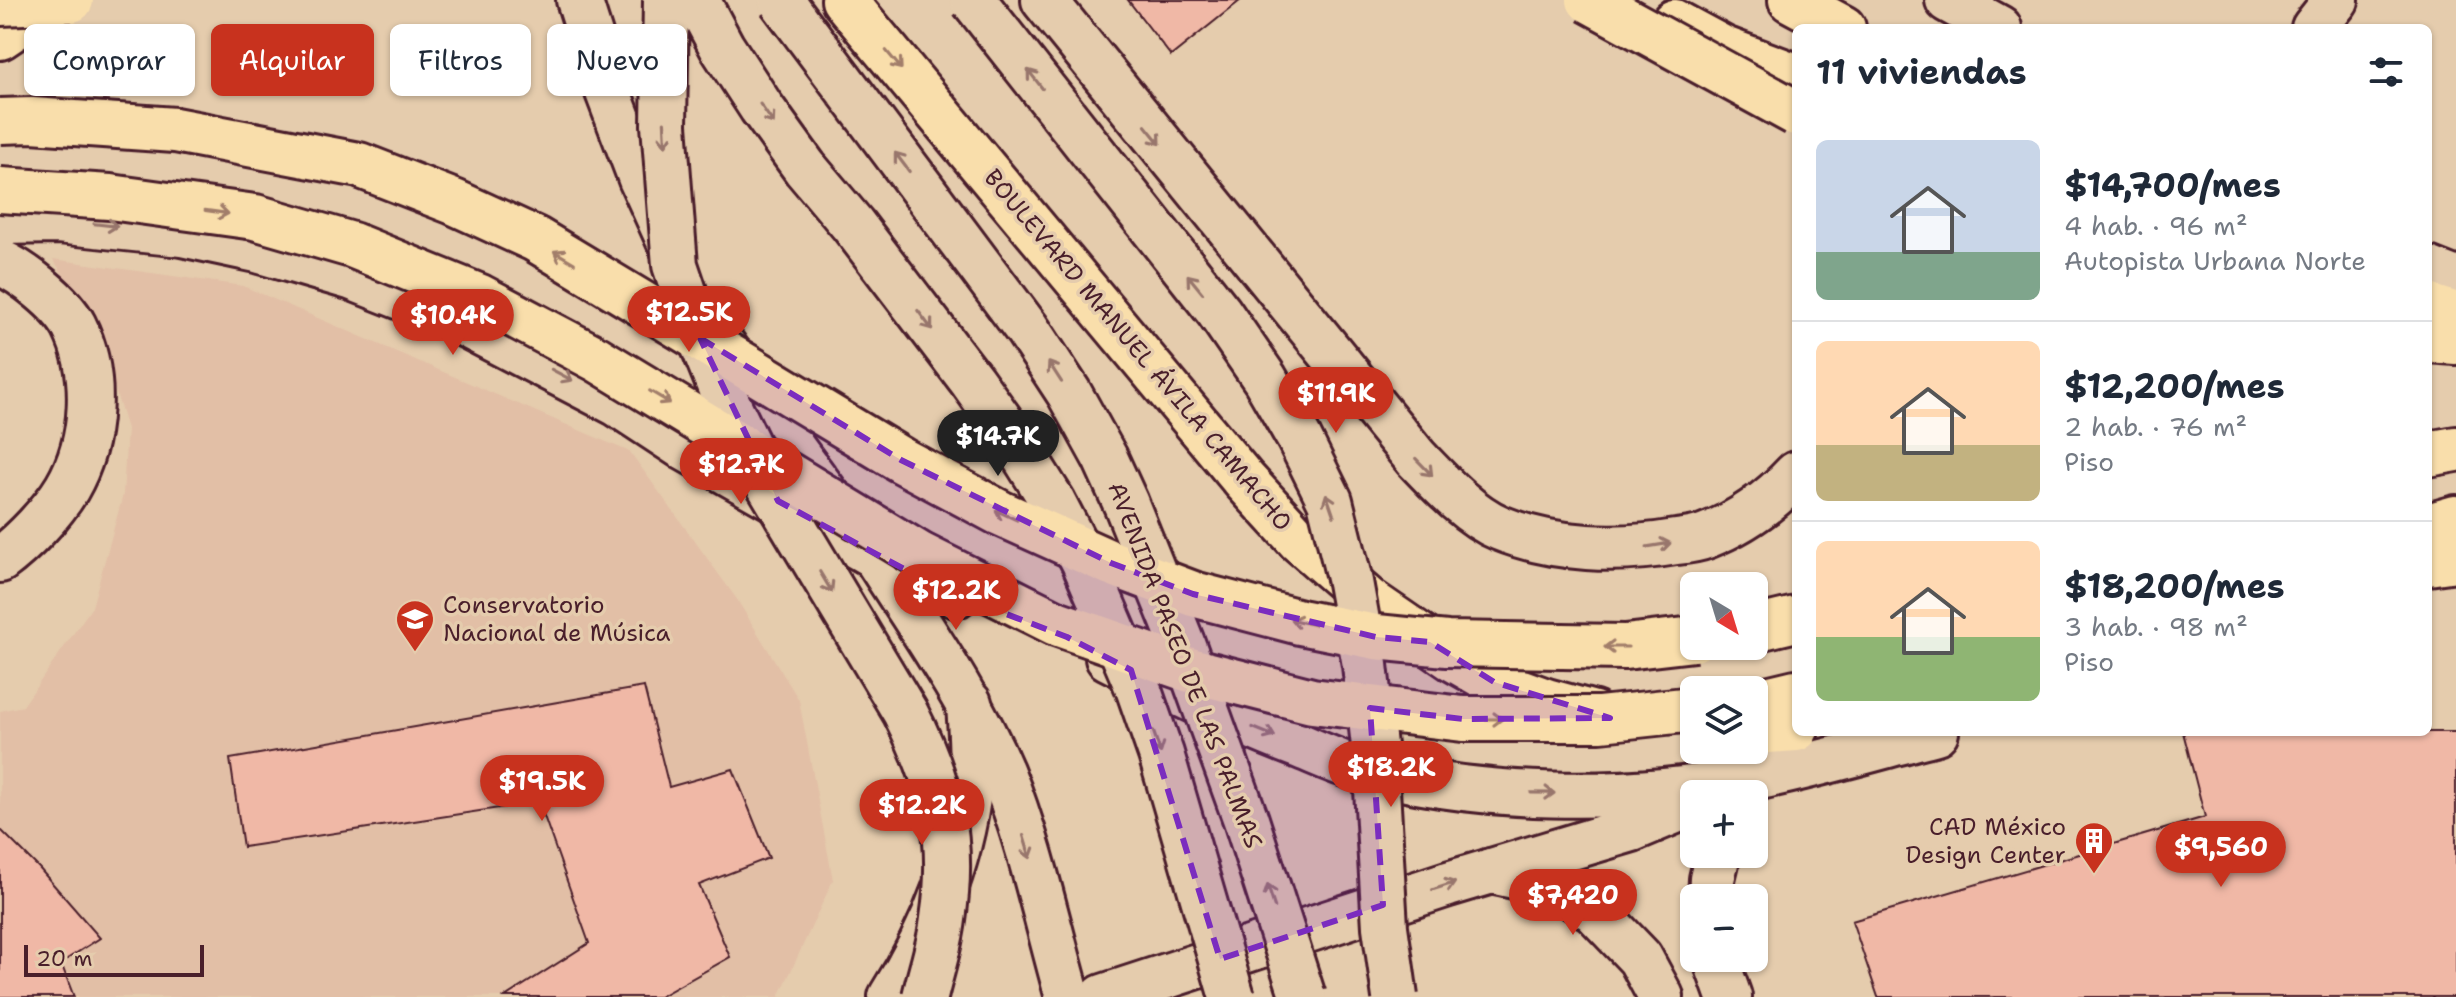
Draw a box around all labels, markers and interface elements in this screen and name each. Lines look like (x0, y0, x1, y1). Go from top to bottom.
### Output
chip: Comprar (24, 24, 195, 96)
chip: Alquilar (211, 24, 374, 96)
chip: Filtros (390, 24, 531, 96)
chip: Nuevo (547, 24, 687, 96)
one-way arrow (885, 49, 903, 70)
text: 11 viviendas (1816, 49, 2027, 95)
icon: filters (2364, 50, 2408, 94)
one-way arrow (1026, 69, 1043, 90)
one-way arrow (758, 103, 775, 125)
one-way arrow (658, 120, 673, 147)
one-way arrow (1144, 124, 1162, 145)
one-way arrow (894, 152, 911, 173)
street label: BOULEVARD MANUEL ÁVILA CAMACHO (977, 162, 1299, 538)
text: $14,700/mes (2064, 162, 2281, 208)
icon: home (1880, 172, 1976, 268)
one-way arrow (204, 205, 229, 220)
text: 4 hab. · 96 m² (2064, 208, 2248, 243)
one-way arrow (92, 218, 119, 233)
text: Autopista Urbana Norte (2064, 243, 2366, 278)
one-way arrow (553, 249, 576, 265)
one-way arrow (1186, 274, 1204, 294)
pin: $12.5K (624, 286, 754, 354)
pin: $10.4K (388, 289, 518, 357)
text: $12.5K (645, 294, 733, 329)
text: $10.4K (410, 297, 496, 332)
one-way arrow (917, 309, 934, 330)
one-way arrow (1047, 361, 1063, 384)
text: $12,200/mes (2064, 363, 2285, 409)
one-way arrow (549, 367, 573, 383)
pin: $11.9K (1271, 367, 1401, 435)
icon: home (1880, 373, 1976, 469)
text: $11.9K (1297, 375, 1375, 410)
one-way arrow (648, 389, 671, 405)
text: 2 hab. · 76 m² (2064, 409, 2247, 444)
pin: $14.7K (933, 410, 1063, 478)
text: $14.7K (955, 418, 1041, 453)
pin: $12.7K (676, 438, 806, 506)
text: Piso (2064, 444, 2114, 479)
text: $12.7K (698, 446, 784, 481)
one-way arrow (1414, 457, 1433, 476)
street label: AVENIDA PASEO DE LAS PALMAS (1100, 477, 1270, 853)
one-way arrow (1321, 492, 1336, 517)
one-way arrow (994, 507, 1018, 522)
one-way arrow (1646, 537, 1672, 552)
text: $18,200/mes (2064, 563, 2285, 609)
pin: $12.2K (891, 564, 1021, 632)
one-way arrow (818, 570, 834, 593)
text: $12.2K (911, 572, 1001, 607)
north arrow (1680, 572, 1768, 660)
map controls (1680, 572, 1768, 972)
icon: home (1880, 573, 1976, 669)
place label: Conservatorio Nacional de Música (443, 589, 671, 649)
school or university icon: Conservatorio Nacional de Música (394, 598, 436, 653)
text: 3 hab. · 98 m² (2064, 609, 2248, 644)
one-way arrow (1290, 614, 1316, 629)
one-way arrow (1603, 639, 1630, 655)
text: Piso (2064, 644, 2114, 679)
button: layers (1680, 676, 1768, 764)
one-way arrow (1477, 711, 1504, 727)
one-way arrow (1251, 726, 1276, 740)
one-way arrow (1150, 729, 1165, 754)
pin: $18.2K (1326, 741, 1456, 809)
text: $18.2K (1346, 749, 1436, 784)
pin: $19.5K (477, 755, 607, 823)
text: $19.5K (498, 763, 586, 798)
pin: $12.2K (857, 779, 987, 847)
button: + (1680, 780, 1768, 868)
one-way arrow (1529, 785, 1556, 801)
text: $12.2K (877, 787, 967, 822)
place label: CAD México Design Center (1906, 811, 2066, 871)
building icon: CAD México Design Center (2073, 820, 2115, 875)
pin: $9,560 (2156, 821, 2286, 889)
text: $9,560 (2174, 829, 2268, 864)
one-way arrow (1020, 833, 1035, 859)
pin: $7,420 (1508, 869, 1638, 937)
one-way arrow (1431, 877, 1456, 892)
text: $7,420 (1527, 877, 1619, 912)
one-way arrow (1262, 884, 1277, 909)
button: − (1680, 884, 1768, 972)
scale bar (24, 941, 204, 977)
text: 20 m (36, 944, 93, 973)

